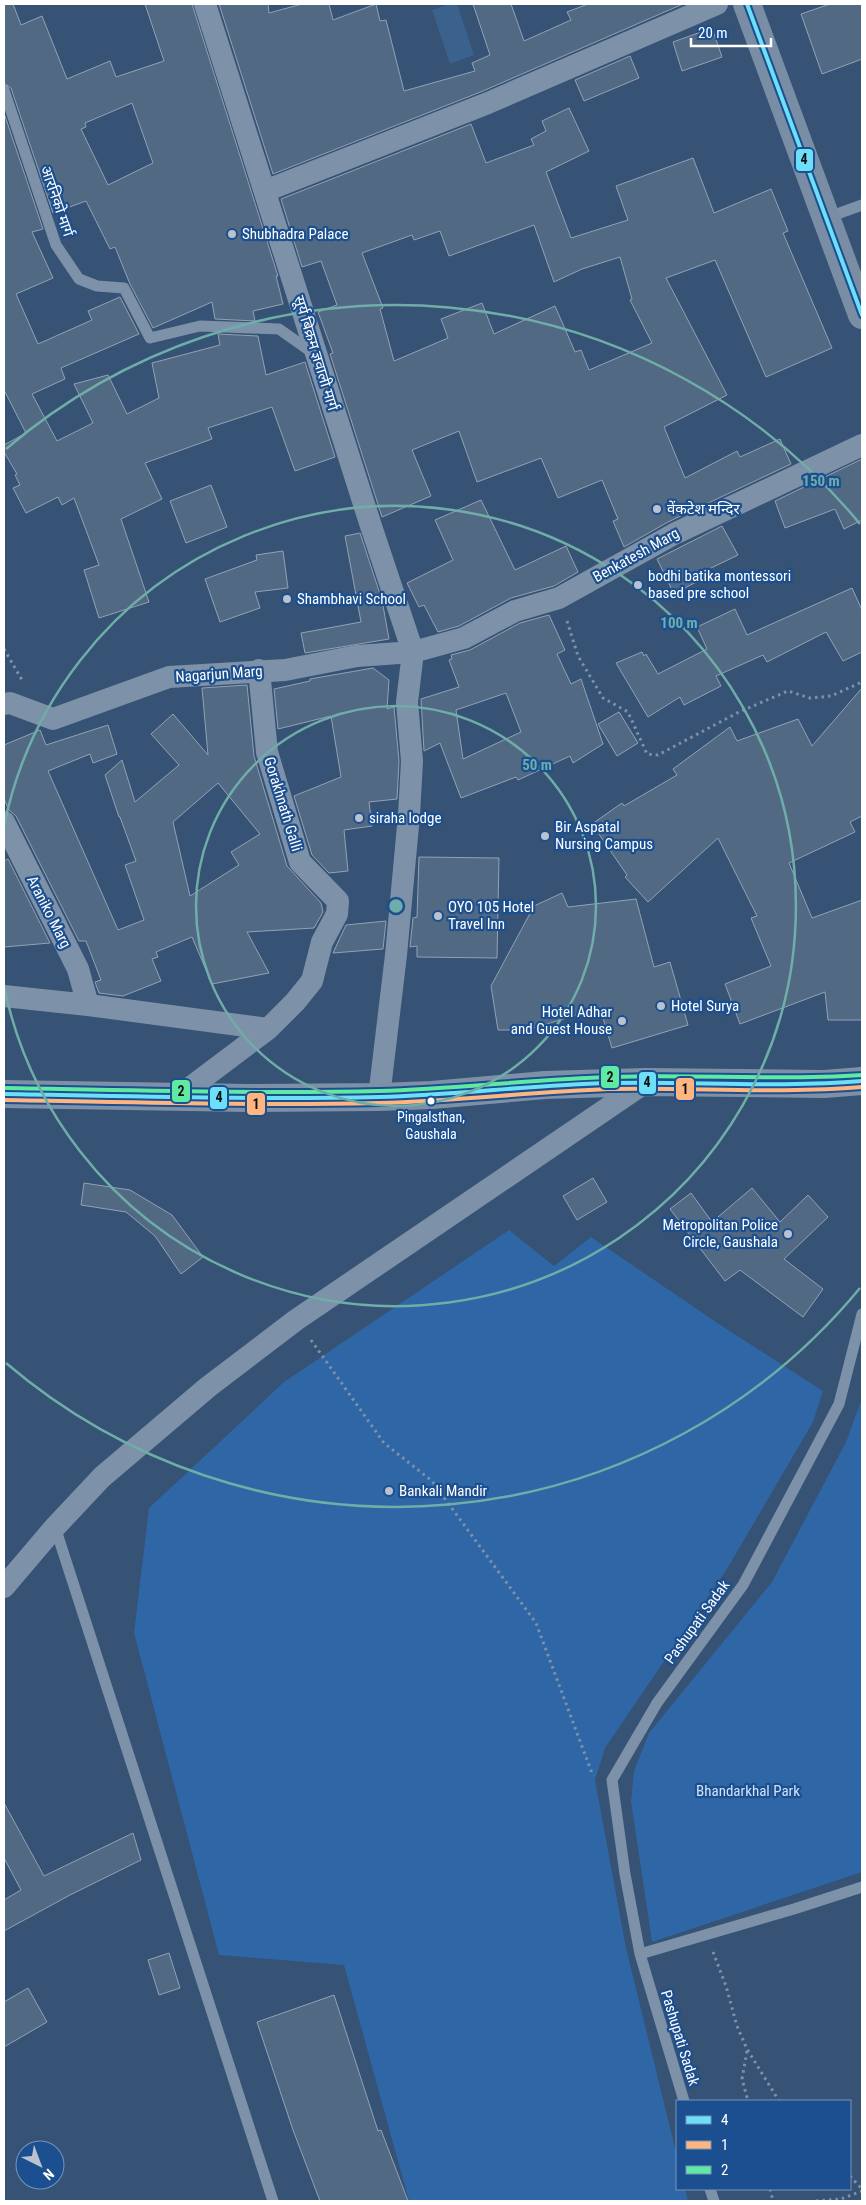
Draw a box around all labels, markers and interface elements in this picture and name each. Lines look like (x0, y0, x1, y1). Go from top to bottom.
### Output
scale bar (691, 15, 771, 47)
text: 20 m (698, 24, 728, 42)
line badge: 4 (795, 148, 814, 172)
text: 4 (800, 151, 808, 167)
street label: आरनिको मार्ग (36, 163, 78, 240)
place label: Shubhadra Palace (242, 225, 348, 243)
marker: Shubhadra Palace (226, 228, 238, 240)
street label: सूर्य बिक्रम ज्ञवाली मार्ग (289, 293, 342, 414)
text: 150 m (802, 472, 840, 490)
place label: वेंकटेश मन्दिर (667, 500, 741, 518)
marker: वेंकटेश मन्दिर (651, 503, 663, 515)
street label: Benkatesh Marg (590, 524, 682, 586)
place label: bodhi batika montessori based pre school (648, 567, 791, 602)
marker: bodhi batika montessori based pre school (632, 579, 644, 591)
place label: Shambhavi School (297, 590, 406, 608)
marker: Shambhavi School (281, 593, 293, 605)
text: 100 m (660, 614, 698, 632)
street label: Nagarjun Marg (175, 662, 263, 686)
street label: Gorakhnath Galli (260, 755, 306, 853)
text: 50 m (522, 756, 552, 774)
place label: siraha lodge (369, 809, 441, 827)
marker: siraha lodge (353, 812, 365, 824)
place label: Bir Aspatal Nursing Campus (555, 818, 653, 853)
marker: Bir Aspatal Nursing Campus (539, 830, 551, 842)
street label: Araniko Marg (23, 873, 75, 951)
centre of rings (387, 897, 405, 915)
place label: OYO 105 Hotel Travel Inn (448, 898, 534, 933)
marker: OYO 105 Hotel Travel Inn (432, 910, 444, 922)
place label: Hotel Surya (671, 997, 739, 1015)
marker: Hotel Surya (655, 1000, 667, 1012)
place label: Hotel Adhar and Guest House (511, 1003, 612, 1038)
marker: Hotel Adhar and Guest House (616, 1015, 628, 1027)
line badge: 2 (600, 1065, 620, 1089)
text: 2 (606, 1069, 614, 1085)
line badge: 4 (638, 1071, 657, 1095)
text: 4 (643, 1074, 651, 1090)
line badge: 1 (675, 1077, 695, 1101)
line badge: 2 (171, 1079, 191, 1103)
text: 1 (681, 1081, 689, 1097)
text: 2 (177, 1083, 185, 1099)
line badge: 4 (209, 1086, 228, 1110)
text: 4 (215, 1089, 223, 1105)
line badge: 1 (246, 1092, 266, 1116)
text: 1 (252, 1096, 260, 1112)
marker: Pingalsthan, Gaushala (426, 1096, 436, 1106)
place label: Pingalsthan, Gaushala (397, 1109, 465, 1142)
place label: Metropolitan Police Circle, Gaushala (663, 1216, 778, 1251)
marker: Metropolitan Police Circle, Gaushala (782, 1228, 794, 1240)
place label: Bankali Mandir (399, 1482, 488, 1500)
marker: Bankali Mandir (383, 1485, 395, 1497)
street label: Pashupati Sadak (661, 1576, 734, 1667)
park label: Bhandarkhal Park (696, 1782, 800, 1800)
street label: Pashupati Sadak (657, 1988, 703, 2088)
legend (676, 2100, 851, 2190)
text: 4 (721, 2111, 728, 2129)
text: 1 (721, 2136, 728, 2154)
north arrow (15, 2140, 65, 2190)
text: 2 (721, 2161, 728, 2179)
text: N (40, 2166, 57, 2183)

